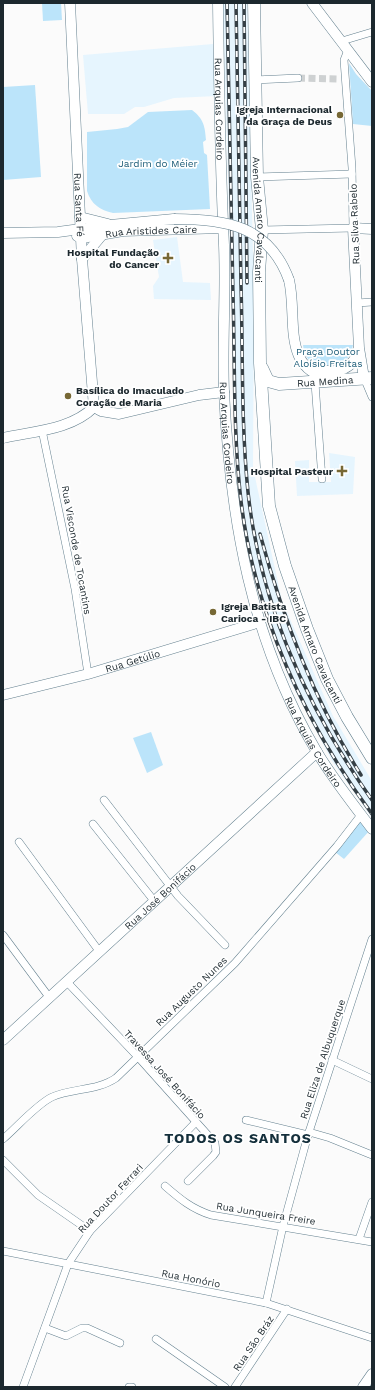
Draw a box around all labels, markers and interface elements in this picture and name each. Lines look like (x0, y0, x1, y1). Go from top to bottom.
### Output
street label: Rua Arquias Cordeiro (213, 58, 226, 160)
place label: Igreja Internacional da Graça de Deus (236, 104, 333, 127)
marker: Igreja Internacional da Graça de Deus (335, 110, 345, 120)
street label: Avenida Amaro Cavalcanti (251, 157, 267, 283)
park label: Jardim do Méier (118, 158, 198, 169)
street label: Rua Santa Fé (72, 173, 86, 237)
street label: Rua Silva Rabelo (348, 183, 361, 265)
street label: Rua Aristides Caire (104, 224, 198, 240)
place label: Hospital Fundação do Cancer (67, 247, 160, 270)
marker: Hospital Fundação do Cancer (162, 252, 174, 264)
park label: Praça Doutor Aloísio Freitas (294, 346, 362, 369)
street label: Rua Medina (297, 374, 354, 389)
street label: Rua Arquias Cordeiro (218, 381, 237, 485)
place label: Basílica do Imaculado Coração de Maria (76, 385, 184, 408)
marker: Basílica do Imaculado Coração de Maria (63, 391, 73, 401)
marker: Hospital Pasteur (336, 465, 348, 477)
place label: Hospital Pasteur (250, 466, 334, 477)
street label: Rua Visconde de Tocantins (60, 485, 93, 615)
street label: Avenida Amaro Cavalcanti (286, 584, 344, 706)
place label: Igreja Batista Carioca - IBC (221, 601, 287, 624)
marker: Igreja Batista Carioca - IBC (208, 607, 218, 617)
street label: Rua Getúlio (104, 648, 161, 674)
street label: Rua Arquias Cordeiro (283, 695, 343, 789)
street label: Rua José Bonifácio (123, 861, 198, 932)
street label: Rua Augusto Nunes (153, 954, 229, 1028)
street label: Rua Eliza de Albuquerque (298, 998, 347, 1120)
street label: Travessa José Bonifácio (122, 1028, 207, 1121)
district label: TODOS OS SANTOS (164, 1130, 312, 1146)
street label: Rua Doutor Ferrari (76, 1162, 145, 1235)
street label: Rua Junqueira Freire (215, 1200, 317, 1227)
street label: Rua Honório (161, 1267, 221, 1290)
street label: Rua São Bráz (231, 1314, 276, 1373)

